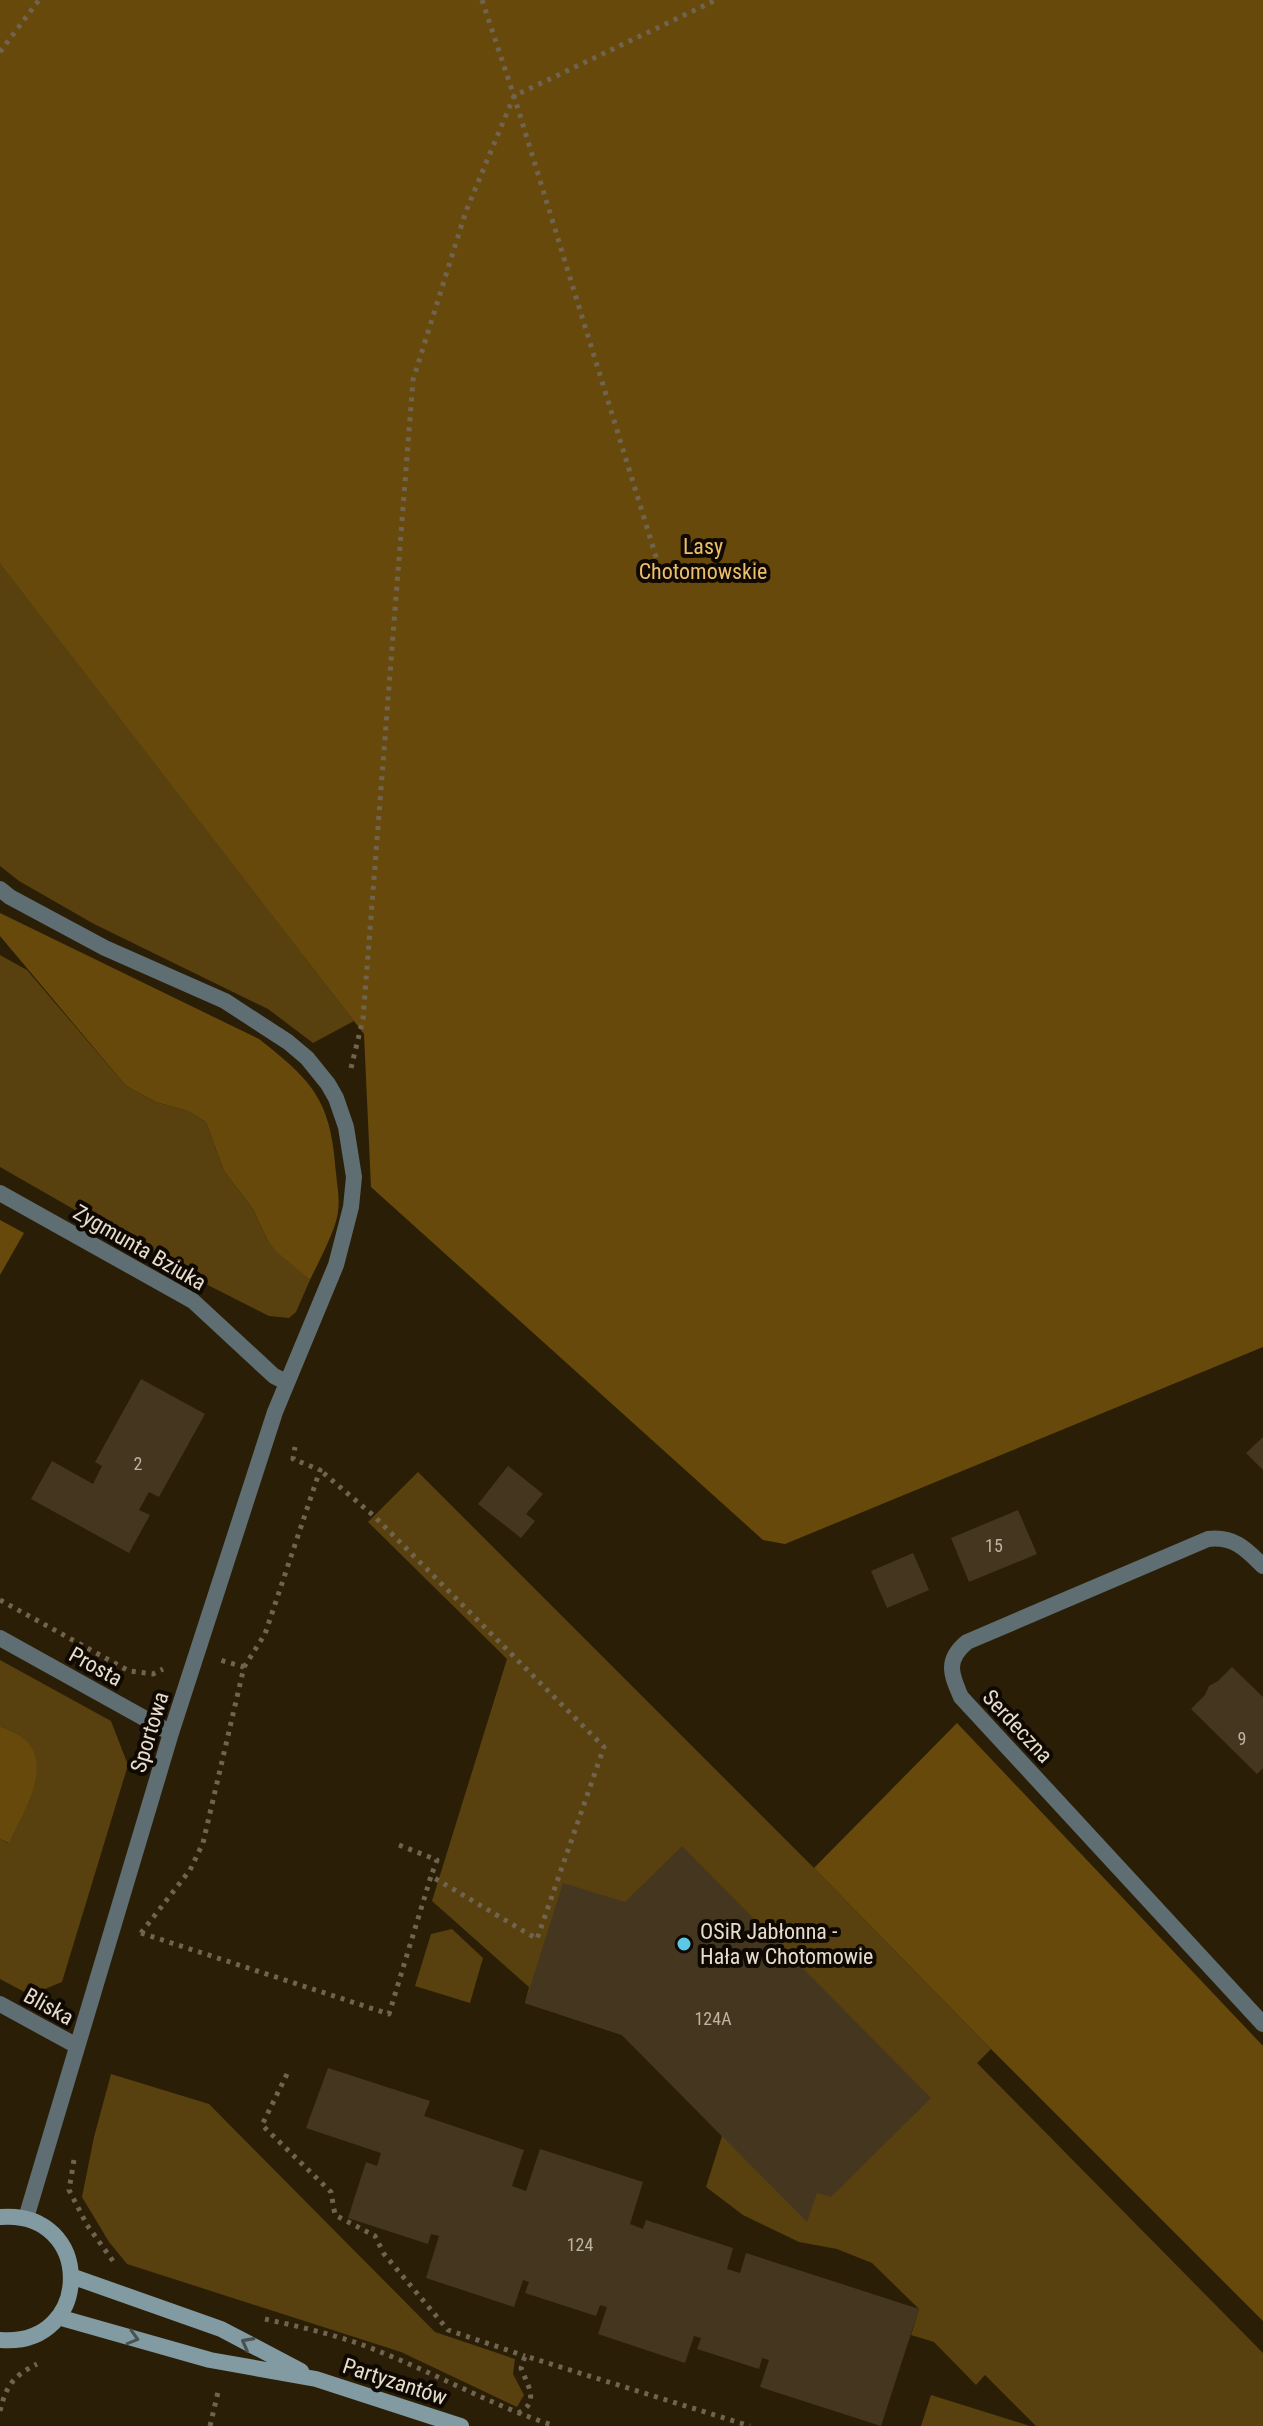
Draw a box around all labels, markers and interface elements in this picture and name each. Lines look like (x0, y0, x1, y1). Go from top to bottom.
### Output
park label: Lasy Chotomowskie (639, 534, 767, 584)
street label: Zygmunta Bziuka (69, 1199, 210, 1295)
house number: 2 (134, 1453, 143, 1474)
house number: 15 (985, 1535, 1003, 1556)
street label: Prosta (65, 1642, 127, 1691)
street label: Serdeczna (978, 1685, 1058, 1768)
street label: Sportowa (125, 1689, 174, 1775)
house number: 9 (1238, 1728, 1246, 1749)
place label: OSiR Jabłonna - Hała w Chotomowie (700, 1919, 873, 1969)
marker: OSiR Jabłonna - Hała w Chotomowie (675, 1935, 693, 1953)
street label: Bliska (20, 1983, 78, 2030)
house number: 124A (694, 2008, 732, 2029)
house number: 124 (567, 2234, 593, 2255)
one-way arrow (126, 2329, 140, 2345)
one-way arrow (241, 2337, 256, 2352)
street label: Partyzantów (340, 2353, 450, 2410)

